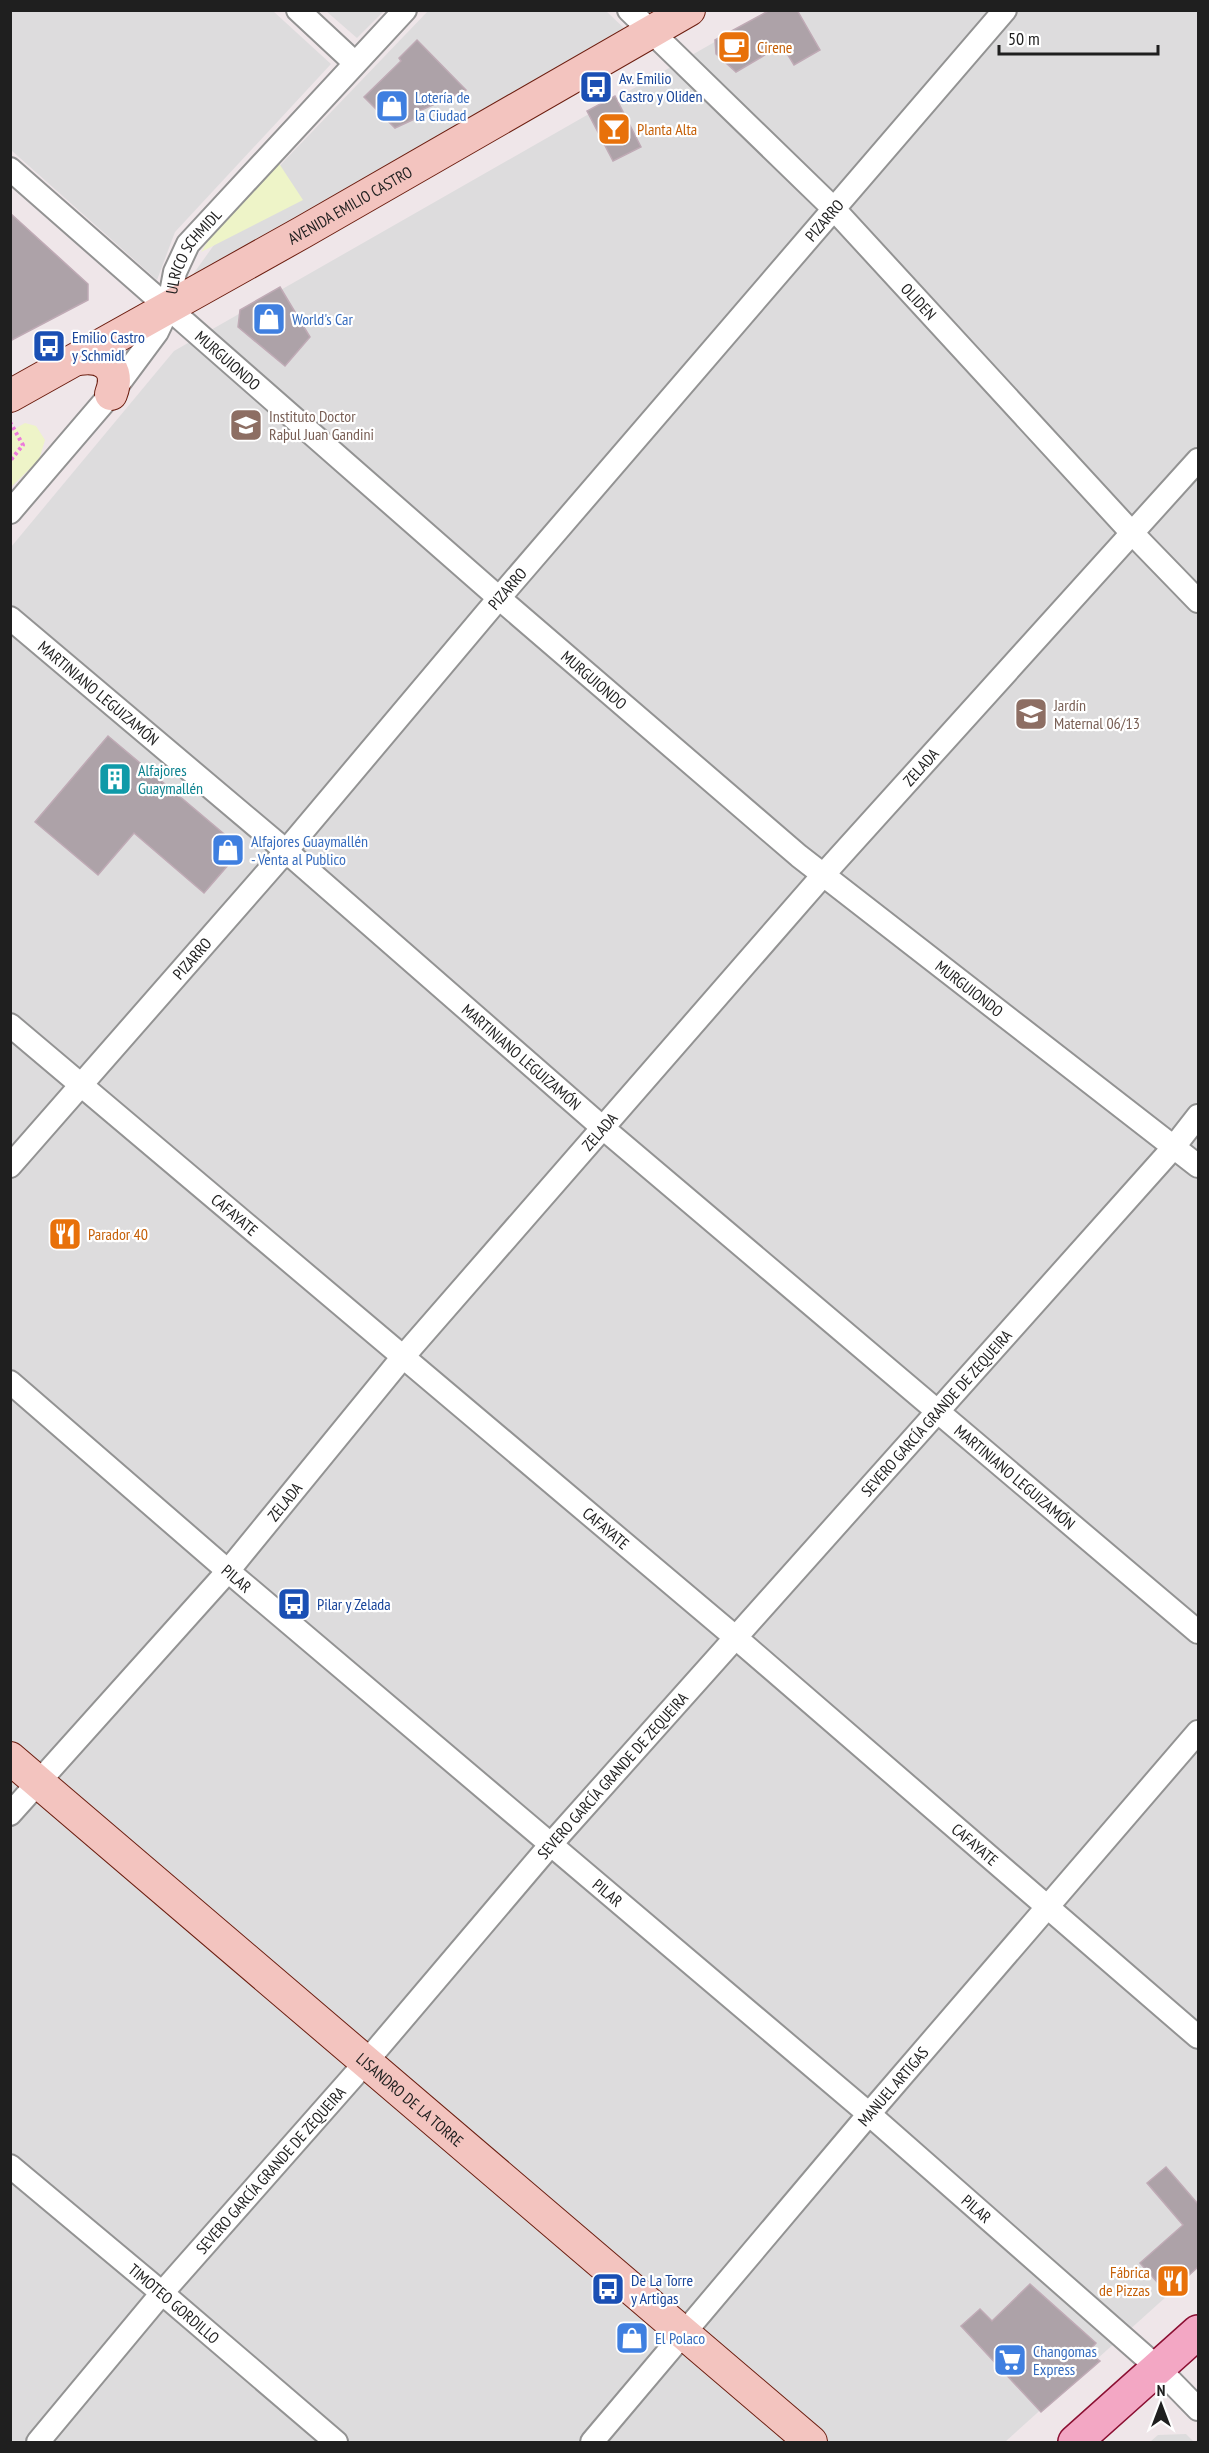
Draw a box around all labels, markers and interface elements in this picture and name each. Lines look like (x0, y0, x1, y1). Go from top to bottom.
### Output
scale bar (999, 18, 1158, 56)
text: 50 m (1008, 27, 1040, 50)
cafe icon: Cirene (716, 29, 752, 65)
place label: Cirene (757, 37, 792, 57)
place label: Av. Emilio Castro y Oliden (619, 68, 702, 106)
bus stop icon: Av. Emilio Castro y Oliden (578, 69, 614, 105)
place label: Lotería de la Ciudad (415, 87, 470, 125)
shop icon: Lotería de la Ciudad (374, 88, 410, 124)
bar icon: Planta Alta (596, 111, 632, 147)
place label: Planta Alta (637, 119, 697, 139)
street label: AVENIDA EMILIO CASTRO (284, 161, 416, 248)
street label: PIZARRO (801, 195, 848, 245)
street label: ULRICO SCHMIDL (161, 205, 226, 296)
street label: OLIDEN (897, 279, 941, 324)
shop icon: World's Car (251, 301, 287, 337)
place label: World's Car (292, 309, 354, 329)
street label: MURGUIONDO (191, 326, 265, 394)
place label: Emilio Castro y Schmidl (72, 327, 145, 365)
bus stop icon: Emilio Castro y Schmidl (31, 328, 67, 364)
place label: Instituto Doctor Raþul Juan Gandini (269, 406, 374, 444)
school or university icon: Instituto Doctor Raþul Juan Gandini (228, 407, 264, 443)
street label: PIZARRO (484, 563, 531, 614)
street label: MARTINIANO LEGUIZAMÓN (34, 636, 163, 749)
street label: MURGUIONDO (557, 646, 631, 714)
place label: Jardín Maternal 06/13 (1053, 695, 1140, 733)
school or university icon: Jardín Maternal 06/13 (1013, 696, 1049, 732)
street label: ZELADA (899, 744, 943, 790)
place label: Alfajores Guaymallén (138, 760, 203, 798)
building icon: Alfajores Guaymallén (97, 761, 133, 797)
place label: Alfajores Guaymallén - Venta al Publico (251, 831, 368, 869)
shop icon: Alfajores Guaymallén - Venta al Publico (210, 832, 246, 868)
street label: PIZARRO (168, 933, 216, 983)
street label: MURGUIONDO (932, 956, 1007, 1021)
street label: MARTINIANO LEGUIZAMÓN (458, 999, 585, 1114)
street label: ZELADA (578, 1108, 622, 1155)
street label: CAFAYATE (207, 1189, 262, 1240)
restaurant icon: Parador 40 (47, 1216, 83, 1252)
place label: Parador 40 (88, 1224, 148, 1244)
street label: SEVERO GARCÍA GRANDE DE ZEQUEIRA (857, 1325, 1016, 1500)
street label: MARTINIANO LEGUIZAMÓN (951, 1420, 1079, 1534)
street label: ZELADA (263, 1478, 307, 1525)
street label: CAFAYATE (579, 1503, 634, 1554)
street label: PILAR (218, 1560, 256, 1597)
bus stop icon: Pilar y Zelada (276, 1586, 312, 1622)
place label: Pilar y Zelada (317, 1594, 391, 1614)
street label: SEVERO GARCÍA GRANDE DE ZEQUEIRA (533, 1688, 692, 1863)
street label: CAFAYATE (948, 1819, 1002, 1870)
street label: PILAR (589, 1874, 627, 1911)
street label: MANUEL ARTIGAS (853, 2042, 933, 2130)
street label: LISANDRO DE LA TORRE (352, 2048, 468, 2151)
street label: SEVERO GARCÍA GRANDE DE ZEQUEIRA (191, 2082, 350, 2258)
street label: PILAR (958, 2190, 996, 2227)
street label: TIMOTEO GORDILLO (124, 2259, 224, 2348)
place label: Fábrica de Pizzas (1099, 2262, 1150, 2300)
restaurant icon: Fábrica de Pizzas (1155, 2263, 1191, 2299)
place label: De La Torre y Artigas (631, 2270, 693, 2308)
bus stop icon: De La Torre y Artigas (590, 2271, 626, 2307)
shop icon: El Polaco (614, 2320, 650, 2356)
place label: El Polaco (655, 2328, 705, 2348)
place label: Changomas Express (1033, 2341, 1097, 2379)
supermarket icon: Changomas Express (992, 2342, 1028, 2378)
north arrow (1131, 2375, 1191, 2435)
text: N (1157, 2380, 1165, 2400)

